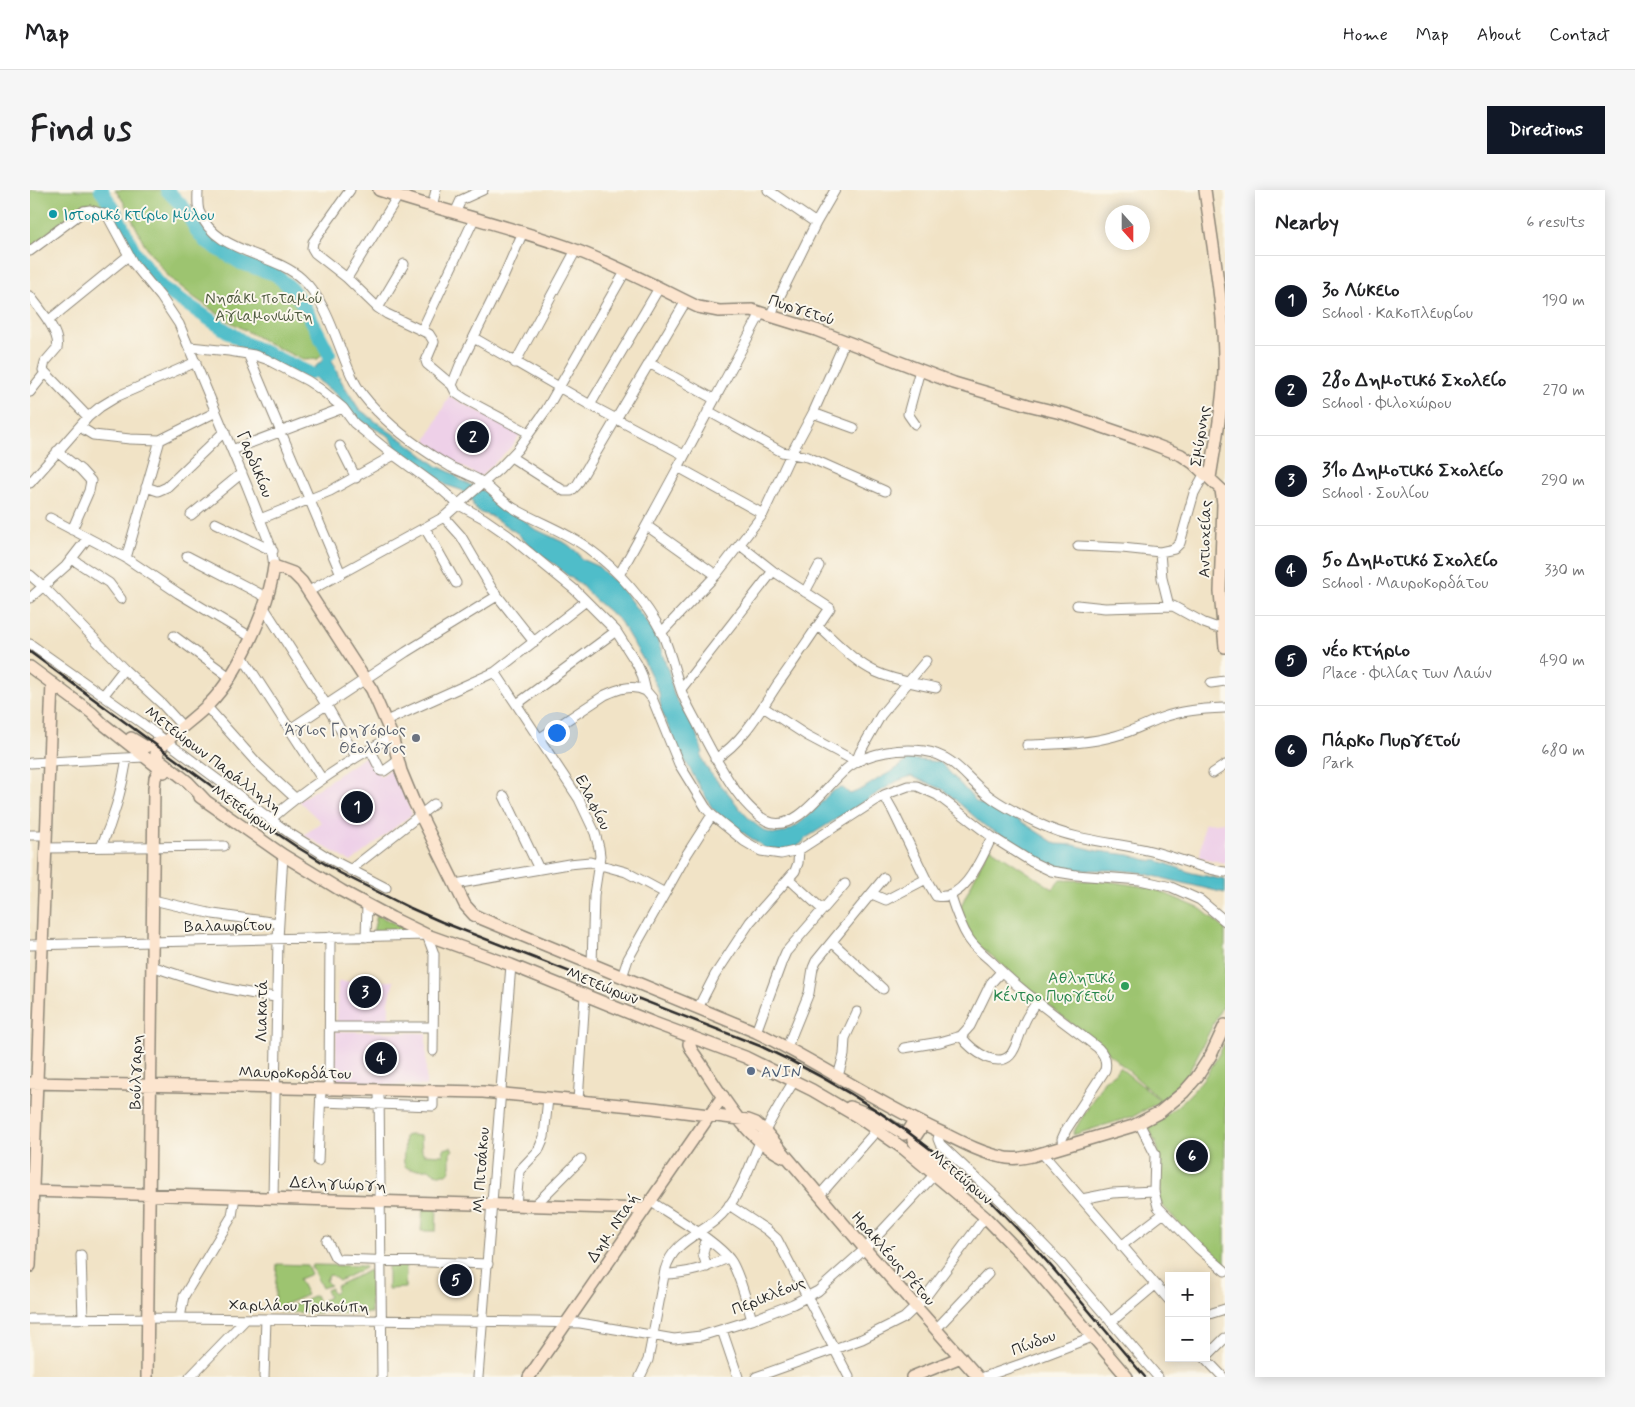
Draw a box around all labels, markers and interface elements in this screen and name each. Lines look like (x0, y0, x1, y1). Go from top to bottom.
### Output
text: Map (25, 19, 69, 50)
text: Home (1343, 23, 1388, 47)
text: Map (1416, 23, 1449, 47)
text: About (1477, 23, 1521, 47)
text: Contact (1549, 23, 1610, 47)
button: Directions (1487, 106, 1605, 154)
text: Find us (30, 107, 132, 153)
place label: Ιστορικό κτίριο μύλου (63, 205, 214, 226)
north arrow (1105, 205, 1150, 250)
marker: Ιστορικό κτίριο μύλου (47, 208, 59, 220)
text: Nearby (1275, 209, 1339, 237)
text: 6 results (1526, 212, 1585, 233)
text: 3ο Λύκειο (1322, 278, 1400, 303)
park label: Νησάκι ποταμού Αγιαμονιώτη (205, 288, 323, 327)
street label: Πυργετού (766, 290, 838, 331)
text: 1 (1287, 290, 1295, 311)
text: 190 m (1542, 290, 1585, 311)
text: School · Κακοπλευρίου (1322, 303, 1473, 324)
text: 28ο Δημοτικό Σχολείο (1322, 368, 1506, 393)
text: 2 (1287, 380, 1295, 401)
text: 270 m (1542, 380, 1585, 401)
text: School · Φιλοχώρου (1322, 393, 1451, 414)
street label: Σμύρνης (1186, 404, 1215, 468)
pin: 2 (457, 418, 489, 456)
street label: Γαρδικίου (232, 428, 277, 501)
text: 31ο Δημοτικό Σχολείο (1322, 458, 1503, 483)
text: 3 (1287, 470, 1295, 491)
text: 290 m (1541, 470, 1585, 491)
text: School · Σουλίου (1322, 483, 1429, 504)
street label: Αντιοχείας (1194, 500, 1217, 578)
text: 5ο Δημοτικό Σχολείο (1322, 548, 1498, 573)
text: 4 (1286, 560, 1296, 581)
text: 330 m (1544, 560, 1585, 581)
text: School · Μαυροκορδάτου (1322, 573, 1489, 594)
text: νέο κτήριο (1322, 638, 1410, 663)
text: 5 (1286, 650, 1296, 671)
text: 490 m (1539, 650, 1585, 671)
text: Place · Φιλίας των Λαών (1322, 663, 1492, 684)
street label: Μετεώρων Παράλληλη (141, 701, 287, 817)
place label: Άγιος Γρηγόριος Θεολόγος (284, 720, 406, 759)
your location (544, 720, 570, 746)
text: Πάρκο Πυργετού (1322, 728, 1461, 753)
marker: Άγιος Γρηγόριος Θεολόγος (410, 732, 422, 744)
text: 6 (1287, 740, 1295, 761)
text: 680 m (1541, 740, 1585, 761)
text: Park (1322, 753, 1354, 774)
street label: Ελαφίου (570, 772, 615, 834)
street label: Μετεώρων (208, 779, 282, 839)
pin: 1 (341, 788, 373, 826)
street label: Βαλαωρίτου (184, 915, 272, 938)
street label: Μετεώρων (563, 962, 642, 1010)
place label: Αθλητικό Κέντρο Πυργετού (993, 968, 1115, 1007)
pin: 3 (349, 973, 381, 1011)
street label: Λιακατά (251, 979, 274, 1043)
marker: Αθλητικό Κέντρο Πυργετού (1119, 980, 1131, 992)
street label: Βούλγαρη (125, 1034, 148, 1110)
pin: 4 (365, 1039, 397, 1077)
street label: Μαυροκορδάτου (238, 1062, 352, 1085)
place label: AVIN (761, 1062, 802, 1083)
marker: AVIN (745, 1065, 757, 1077)
street label: Μ. Πιτσάκου (468, 1127, 495, 1214)
pin: 6 (1176, 1137, 1208, 1175)
street label: Μετεώρων (925, 1145, 997, 1210)
street label: Δεληγιώργη (289, 1172, 387, 1197)
street label: Δημ. Νταή (582, 1189, 644, 1267)
street label: Ηρακλέους Ρέτου (846, 1207, 940, 1311)
pin: 5 (440, 1261, 472, 1299)
street label: Περικλέους (728, 1271, 809, 1321)
map controls (1165, 1272, 1210, 1362)
button: + (1165, 1272, 1210, 1317)
street label: Χαριλάου Τρικούπη (229, 1295, 369, 1318)
button: − (1165, 1317, 1210, 1362)
street label: Πίνδου (1008, 1325, 1059, 1361)

